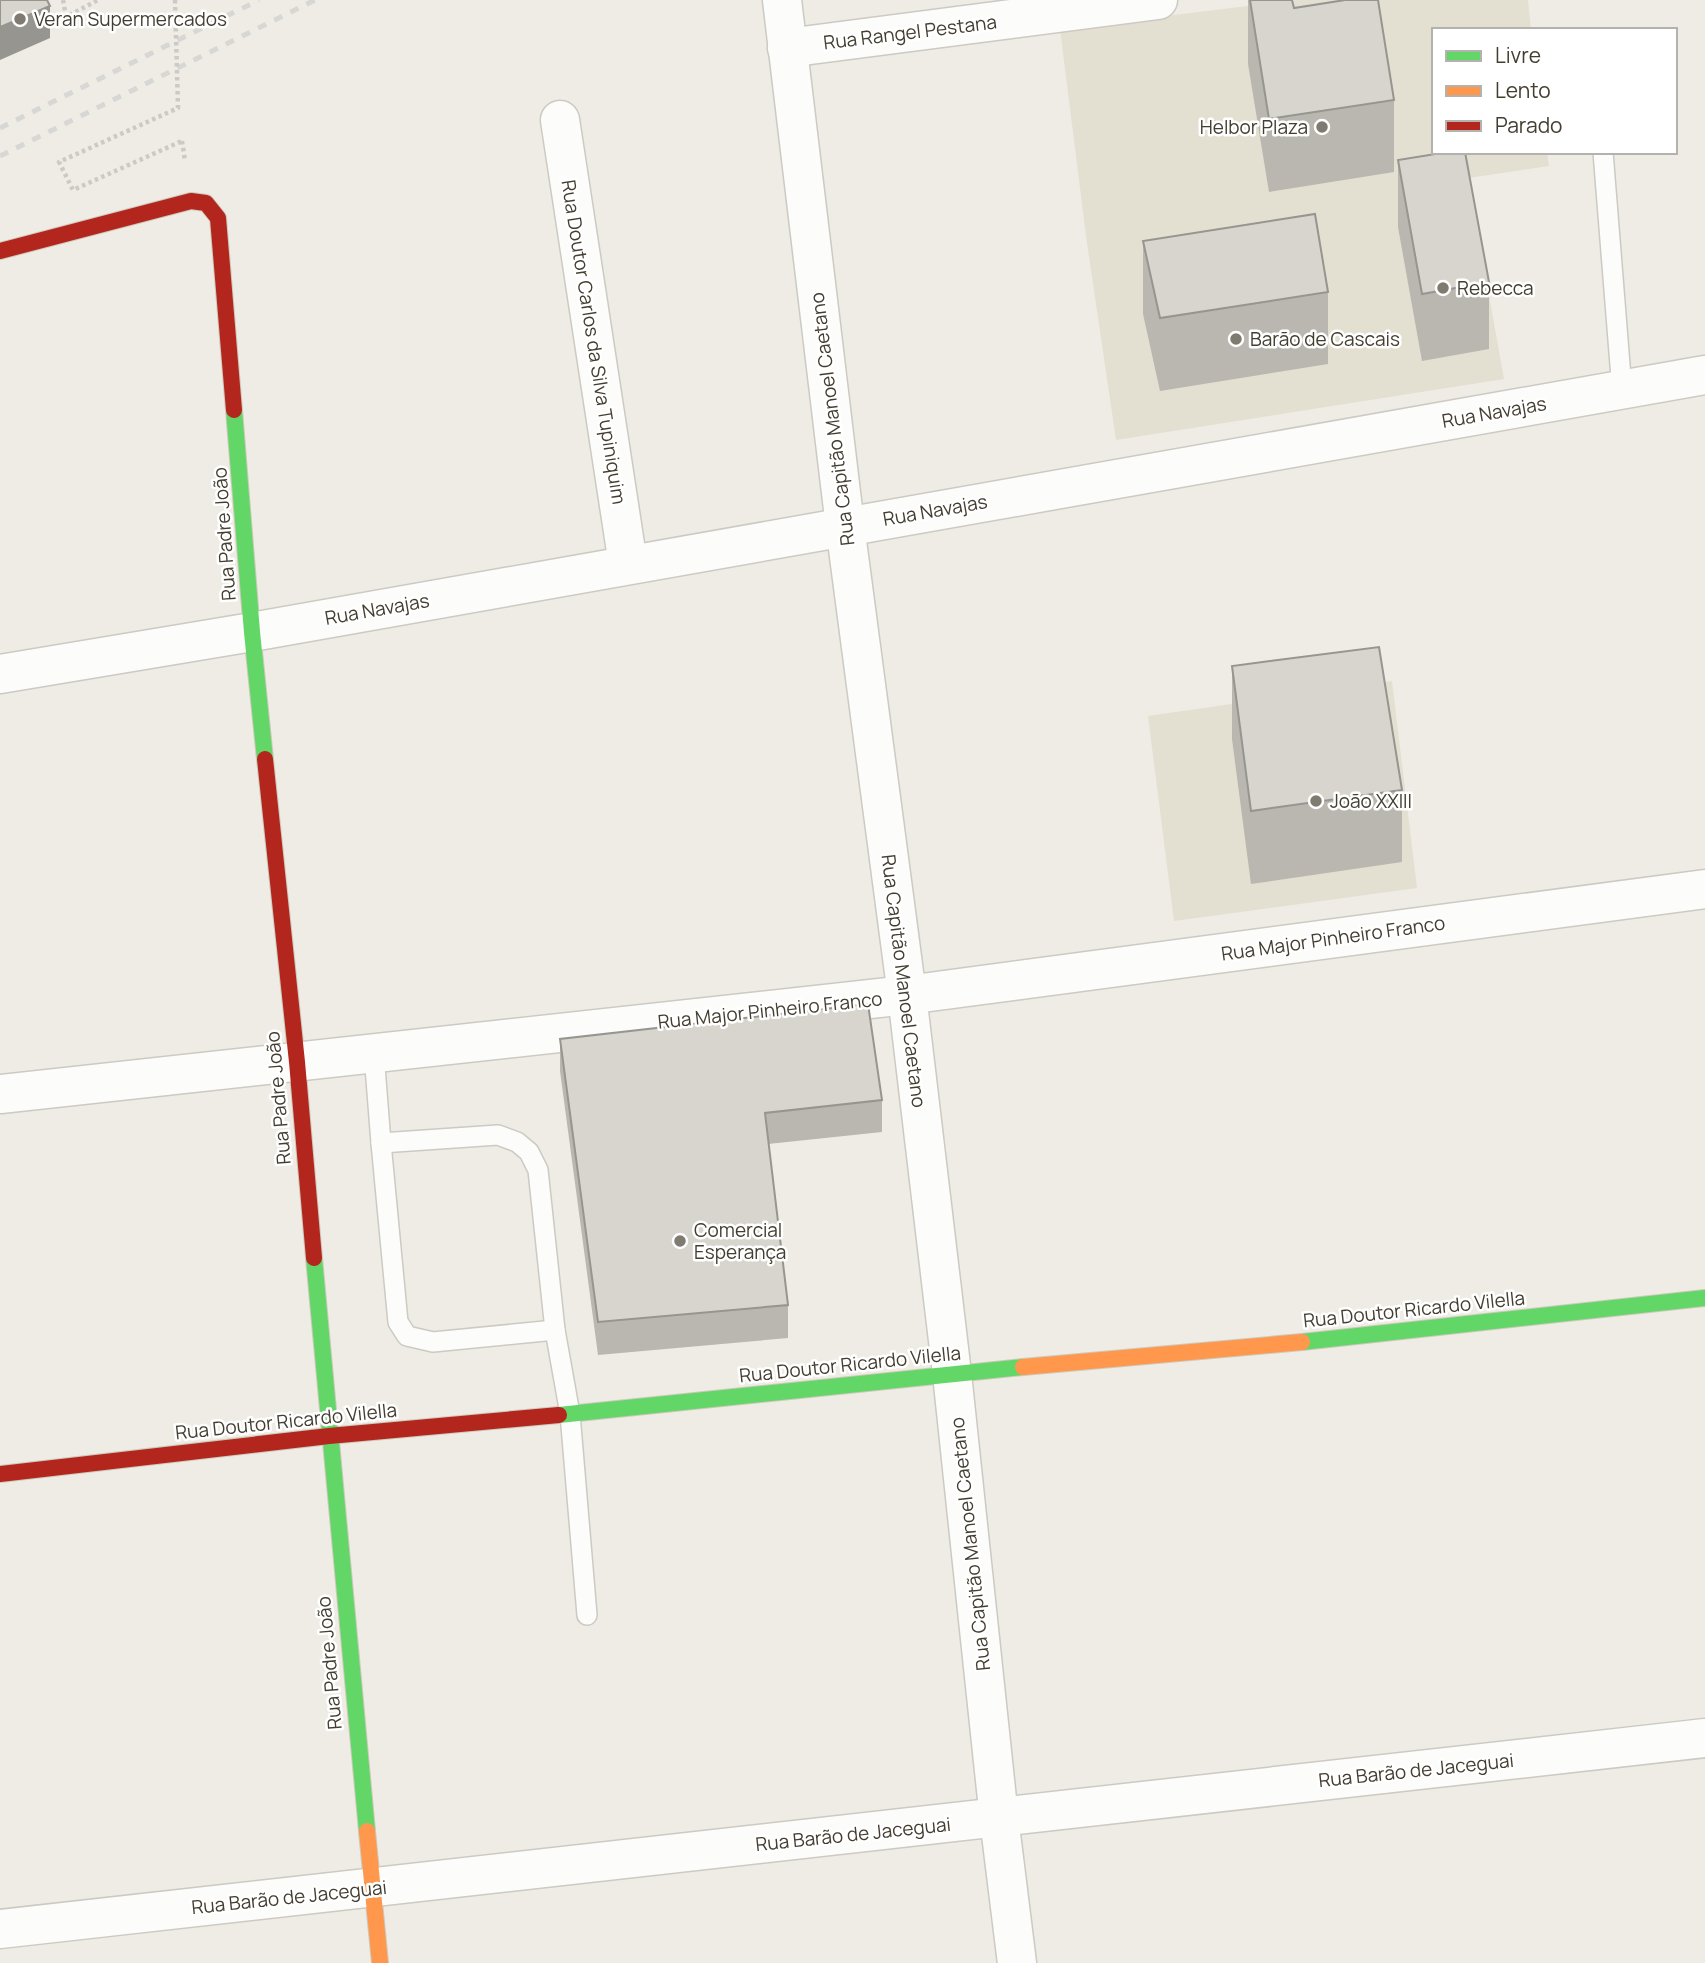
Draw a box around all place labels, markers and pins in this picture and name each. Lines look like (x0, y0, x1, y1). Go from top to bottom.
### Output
place label: Veran Supermercados (34, 6, 227, 32)
marker: Veran Supermercados (12, 11, 28, 27)
place label: Helbor Plaza (1200, 114, 1308, 140)
marker: Helbor Plaza (1314, 119, 1330, 135)
place label: Rebecca (1457, 275, 1534, 301)
marker: Rebecca (1435, 280, 1451, 296)
place label: Barão de Cascais (1250, 326, 1400, 352)
marker: Barão de Cascais (1228, 331, 1244, 347)
place label: João XXIII (1330, 788, 1412, 814)
marker: João XXIII (1308, 793, 1324, 809)
place label: Comercial Esperança (694, 1217, 786, 1265)
marker: Comercial Esperança (672, 1233, 688, 1249)

